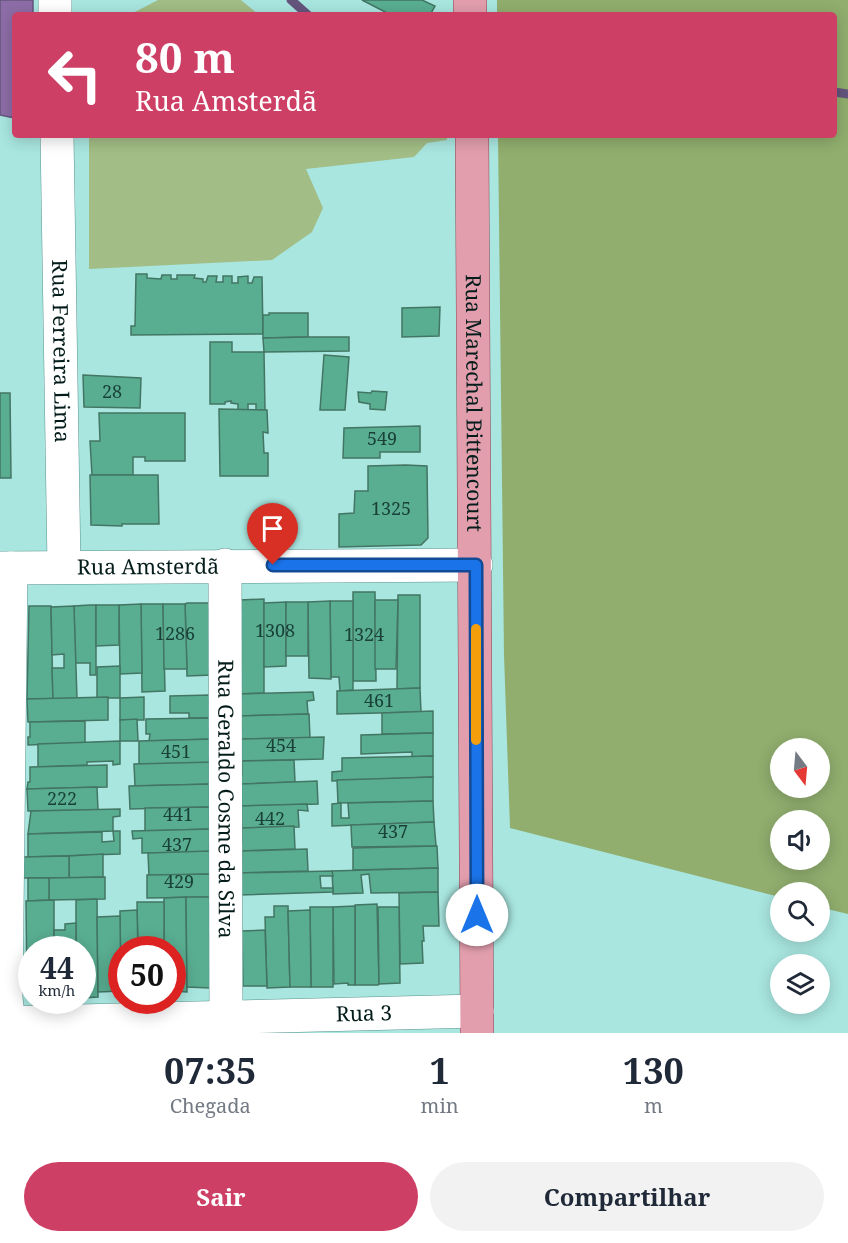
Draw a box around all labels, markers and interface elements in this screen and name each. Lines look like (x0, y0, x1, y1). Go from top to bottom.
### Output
text: 80 m (135, 28, 235, 85)
icon: left (36, 36, 114, 114)
text: Rua Amsterdã (135, 82, 317, 119)
street label: Rua Ferreira Lima (46, 259, 77, 443)
street label: Rua Marechal Bittencourt (460, 274, 489, 532)
house number: 28 (102, 379, 122, 403)
house number: 549 (367, 426, 397, 450)
house number: 1325 (371, 496, 411, 520)
pin (247, 503, 298, 565)
icon: arrive (256, 512, 289, 545)
street label: Rua Amsterdã (77, 552, 219, 581)
house number: 1308 (255, 618, 295, 642)
house number: 1286 (155, 621, 195, 645)
house number: 1324 (344, 622, 384, 646)
street label: Rua Geraldo Cosme da Silva (212, 659, 241, 939)
house number: 461 (364, 688, 394, 712)
house number: 454 (266, 733, 296, 757)
north arrow (770, 738, 830, 798)
map controls (770, 738, 830, 1014)
house number: 451 (161, 739, 191, 763)
house number: 222 (47, 786, 77, 810)
house number: 441 (163, 802, 193, 826)
house number: 442 (255, 806, 285, 830)
button: sound (770, 810, 830, 870)
house number: 437 (378, 819, 408, 843)
house number: 437 (162, 832, 192, 856)
house number: 429 (164, 869, 194, 893)
button: search (770, 882, 830, 942)
position arrow (445, 883, 509, 947)
speed limit sign: 50 (108, 936, 186, 1014)
text: 44 (40, 947, 74, 988)
button: layers (770, 954, 830, 1014)
text: km/h (39, 980, 75, 1000)
street label: Rua 3 (335, 998, 392, 1028)
text: 07:35 (164, 1046, 256, 1095)
text: 1 (429, 1046, 450, 1095)
text: 130 (623, 1046, 684, 1095)
text: Chegada (170, 1092, 251, 1119)
text: min (421, 1092, 459, 1119)
text: m (644, 1092, 663, 1119)
button: Sair (24, 1162, 418, 1231)
button: Compartilhar (430, 1162, 824, 1231)

